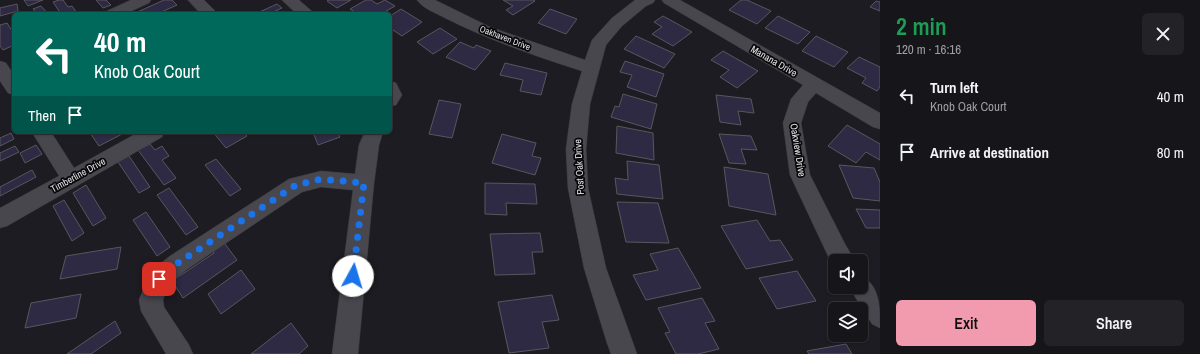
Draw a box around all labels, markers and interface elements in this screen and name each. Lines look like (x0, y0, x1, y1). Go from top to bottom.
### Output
text: 2 min (896, 10, 947, 42)
button: close (1142, 13, 1184, 55)
text: 40 m (94, 23, 146, 61)
street label: Oakhaven Drive (478, 23, 532, 53)
icon: left (28, 28, 80, 80)
text: 120 m · 16:16 (896, 41, 961, 58)
street label: Manana Drive (748, 42, 800, 80)
text: Knob Oak Court (94, 59, 200, 84)
text: Turn left (930, 77, 978, 98)
icon: left (896, 85, 918, 107)
text: 40 m (1157, 86, 1184, 107)
text: Knob Oak Court (930, 98, 1006, 115)
icon: arrive (64, 104, 86, 126)
text: Then (28, 105, 56, 126)
street label: Oakview Drive (787, 122, 809, 178)
street label: Post Oak Drive (571, 138, 587, 195)
icon: arrive (896, 141, 918, 163)
text: Arrive at destination (930, 142, 1049, 163)
text: 80 m (1157, 142, 1184, 163)
street label: Timberline Drive (48, 154, 108, 195)
map controls (828, 254, 868, 342)
button: sound (828, 254, 868, 294)
position arrow (332, 255, 374, 297)
pin (142, 262, 176, 296)
icon: arrive (148, 268, 170, 290)
button: Exit (896, 300, 1036, 346)
button: Share (1044, 300, 1184, 346)
button: layers (828, 302, 868, 342)

